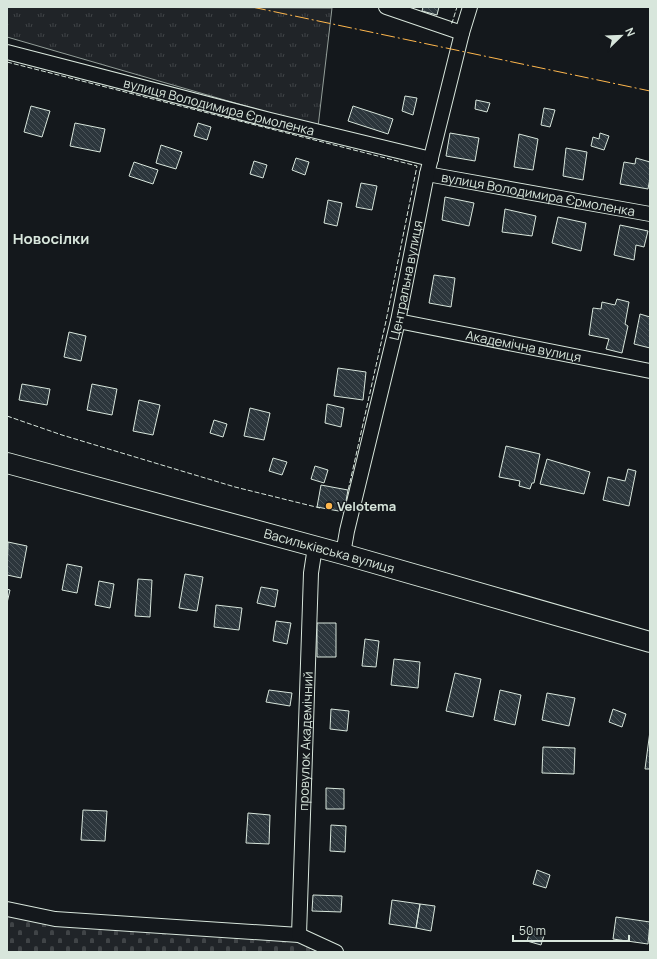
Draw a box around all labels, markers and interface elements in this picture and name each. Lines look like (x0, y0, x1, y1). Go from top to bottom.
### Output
north arrow (601, 16, 641, 56)
text: N (622, 25, 639, 39)
street label: вулиця Володимира Єрмоленка (122, 74, 316, 139)
street label: вулиця Володимира Єрмоленка (440, 168, 637, 220)
street label: Центральна вулиця (385, 219, 427, 342)
district label: Новосілки (13, 228, 89, 249)
street label: Академічна вулиця (464, 326, 583, 366)
place label: Velotema (337, 497, 396, 515)
marker: Velotema (324, 501, 334, 511)
street label: Васильківська вулиця (262, 524, 397, 577)
street label: провулок Академічний (294, 671, 317, 811)
scale bar (513, 917, 629, 943)
text: 50 m (519, 922, 546, 939)

